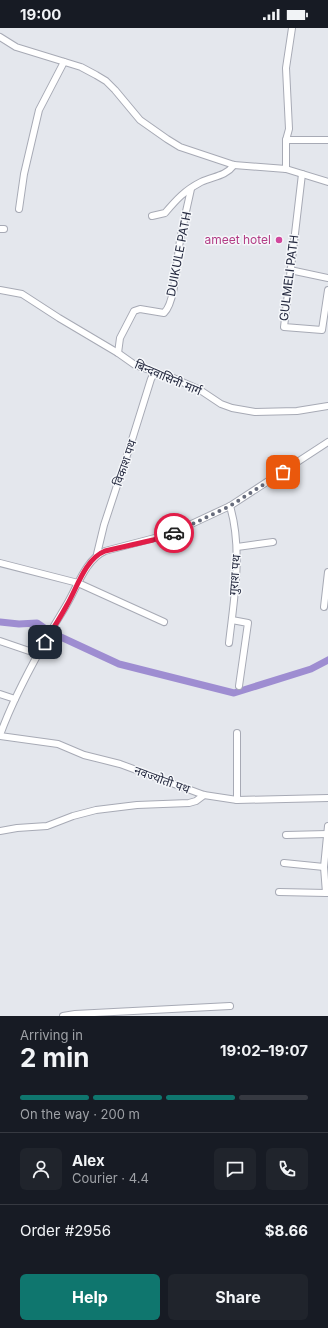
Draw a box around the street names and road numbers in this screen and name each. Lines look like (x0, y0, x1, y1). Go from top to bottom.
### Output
street label: DUIKULE PATH (163, 210, 194, 297)
street label: GULMELI PATH (276, 234, 301, 322)
street label: बिन्दवासिनी मार्ग (132, 357, 205, 399)
street label: विकाश पथ (110, 437, 140, 488)
street label: गुराश पथ (226, 554, 244, 596)
street label: नवज्योती पथ (132, 763, 192, 797)

